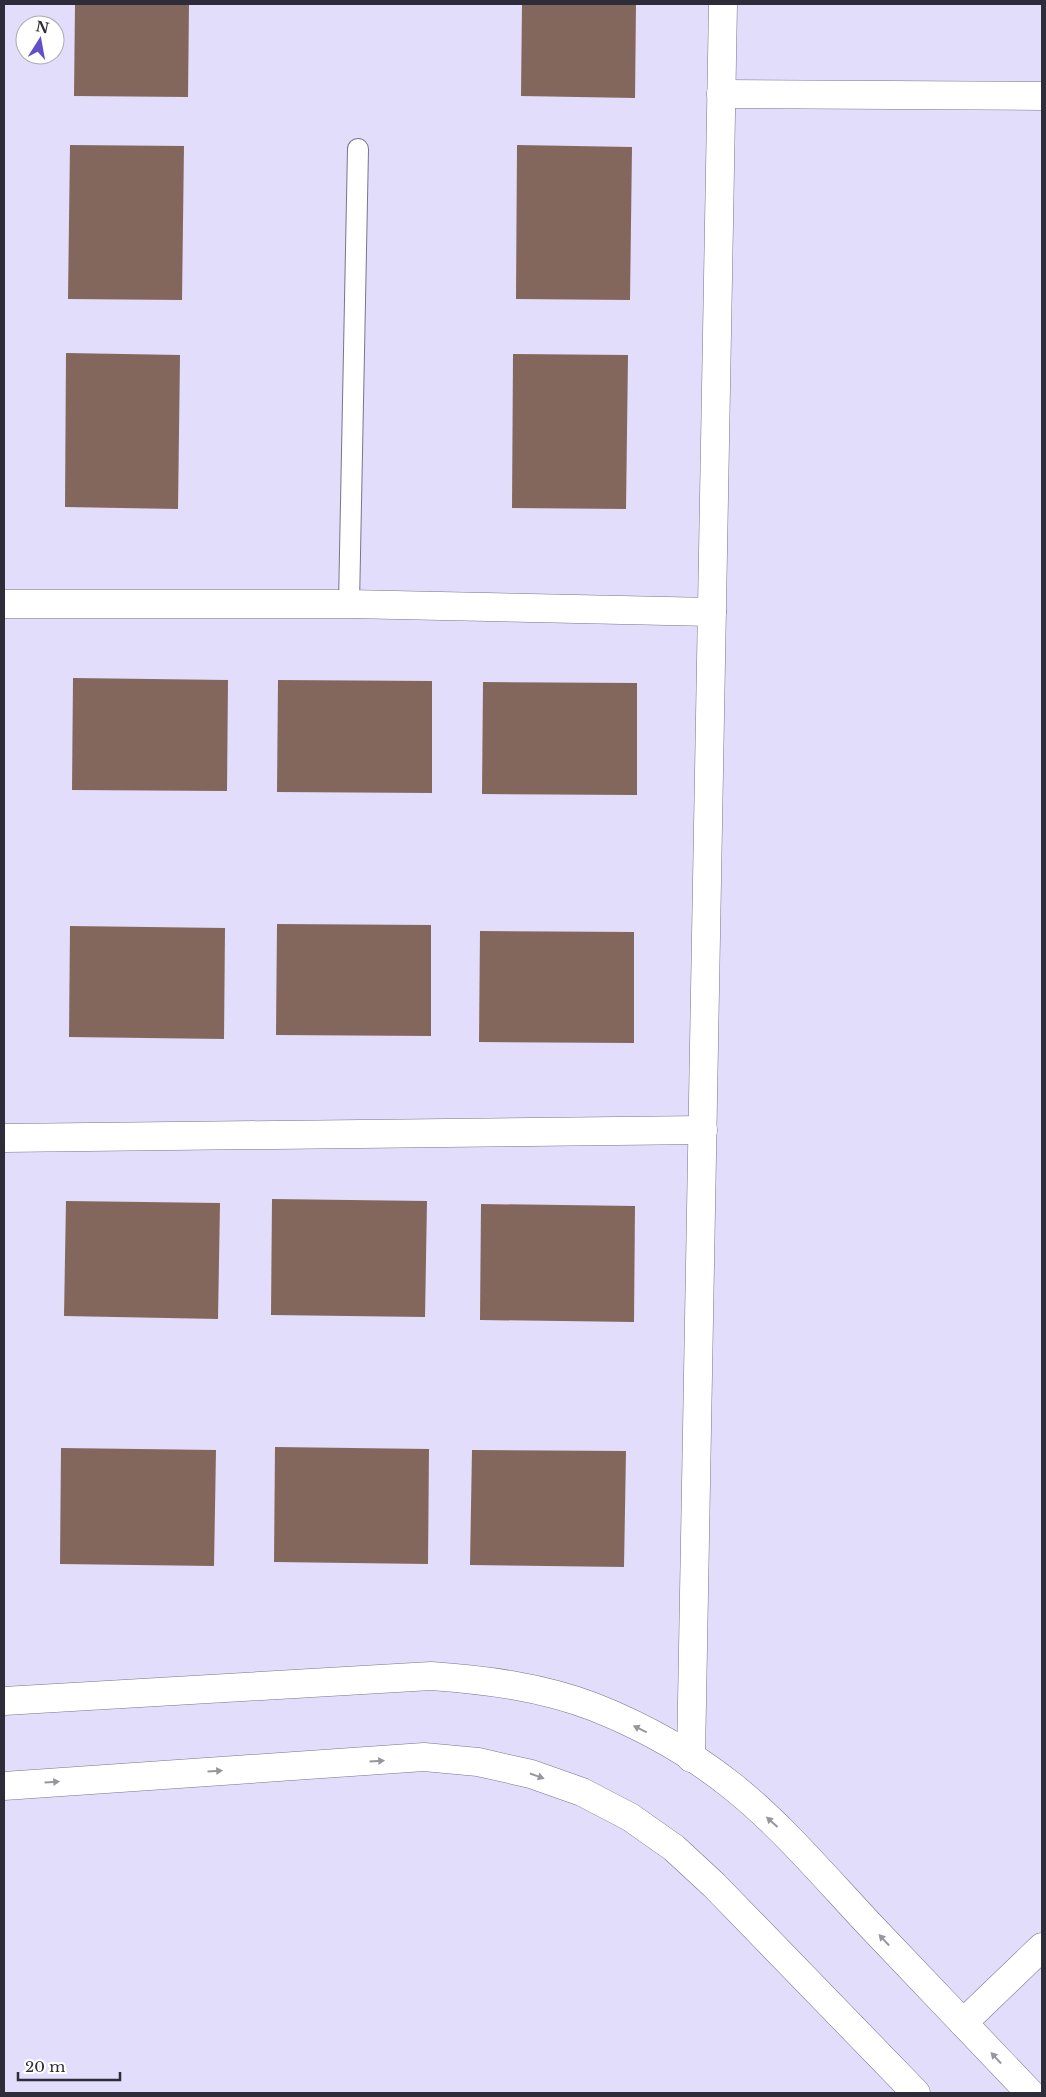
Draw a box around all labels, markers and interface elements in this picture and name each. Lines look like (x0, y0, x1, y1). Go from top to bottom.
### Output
north arrow (15, 15, 65, 65)
text: N (34, 17, 51, 37)
one-way arrow (633, 1724, 647, 1732)
one-way arrow (369, 1756, 385, 1764)
one-way arrow (207, 1767, 223, 1775)
one-way arrow (530, 1772, 545, 1780)
one-way arrow (45, 1778, 61, 1786)
one-way arrow (767, 1816, 779, 1828)
one-way arrow (878, 1934, 890, 1946)
scale bar (18, 2050, 120, 2082)
one-way arrow (990, 2052, 1002, 2064)
text: 20 m (25, 2057, 65, 2076)

